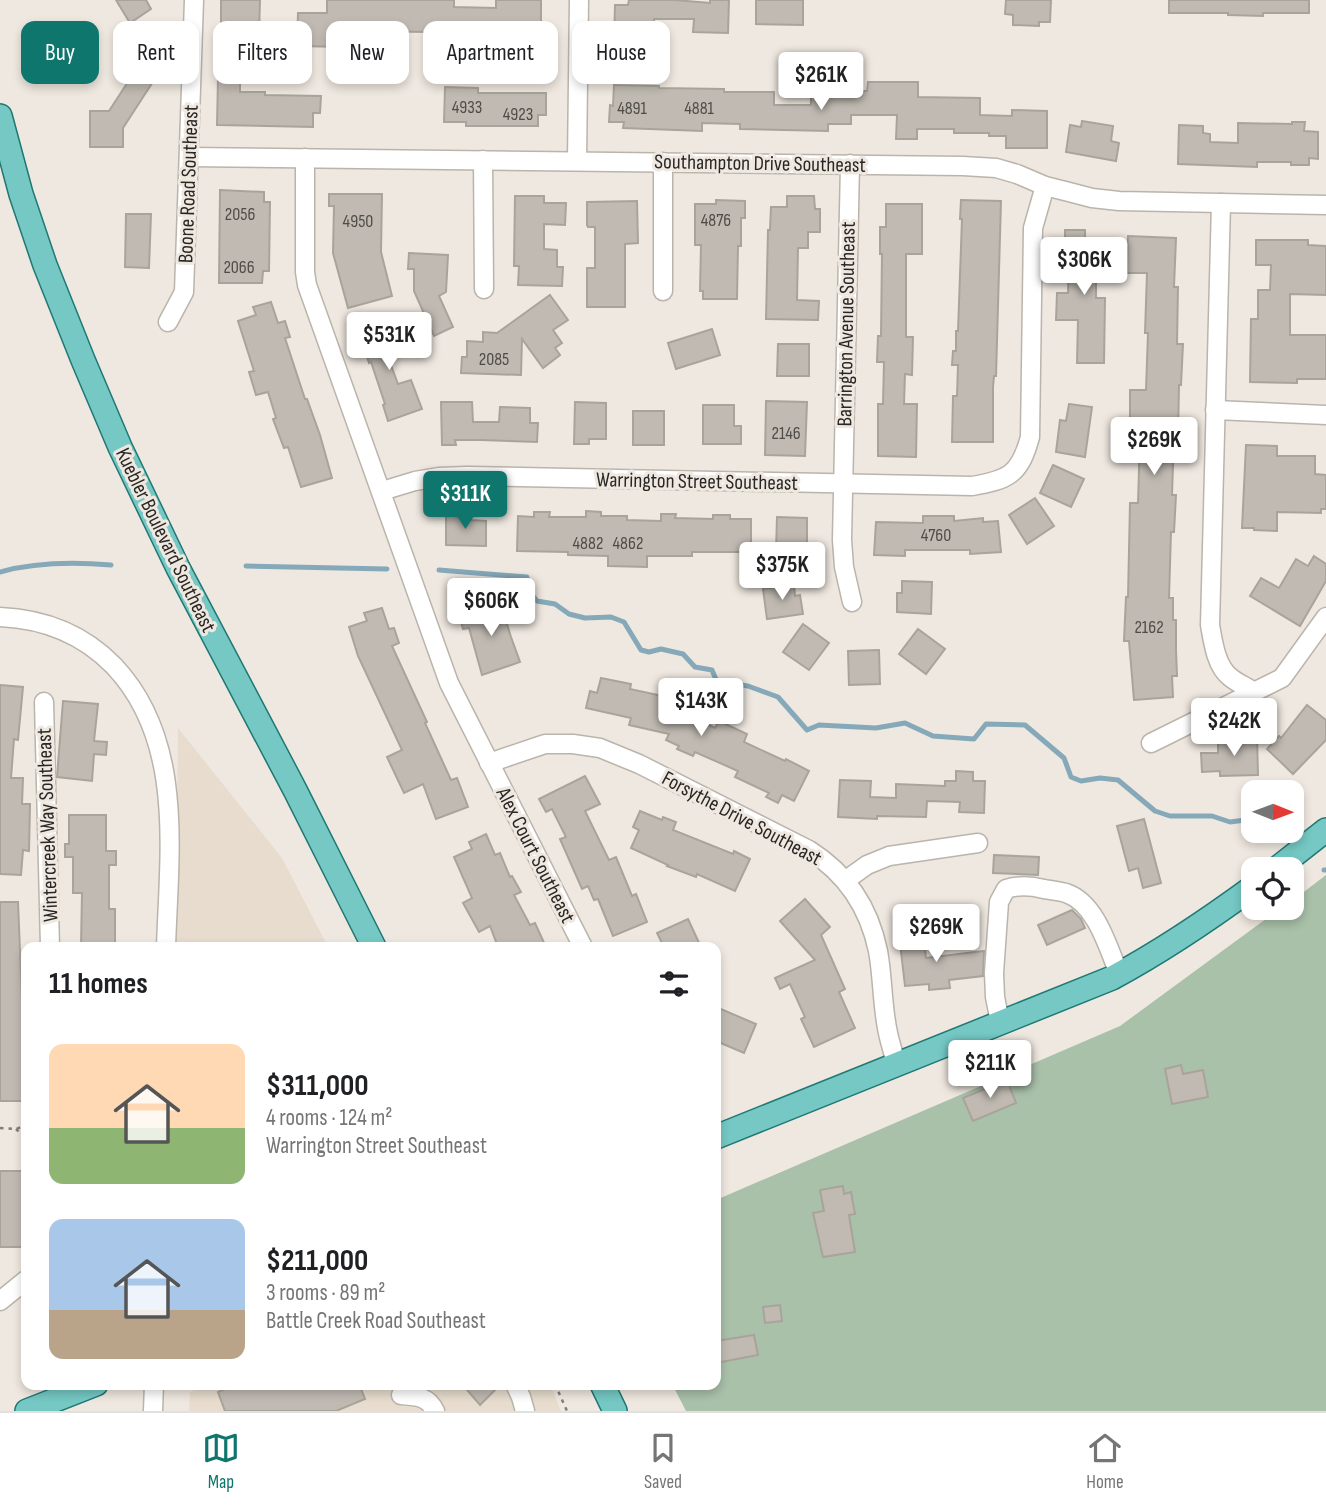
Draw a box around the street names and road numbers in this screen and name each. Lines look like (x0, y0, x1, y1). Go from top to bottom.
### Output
street label: Boone Road Southeast (173, 105, 204, 264)
street label: Southampton Drive Southeast (654, 149, 866, 178)
street label: Barrington Avenue Southeast (832, 221, 861, 427)
street label: Kuebler Boulevard Southeast (110, 444, 221, 636)
street label: Warrington Street Southeast (596, 467, 798, 496)
street label: Wintercreek Way Southeast (32, 728, 63, 922)
street label: Forsythe Drive Southeast (658, 766, 826, 871)
street label: Alex Court Southeast (490, 782, 580, 927)

